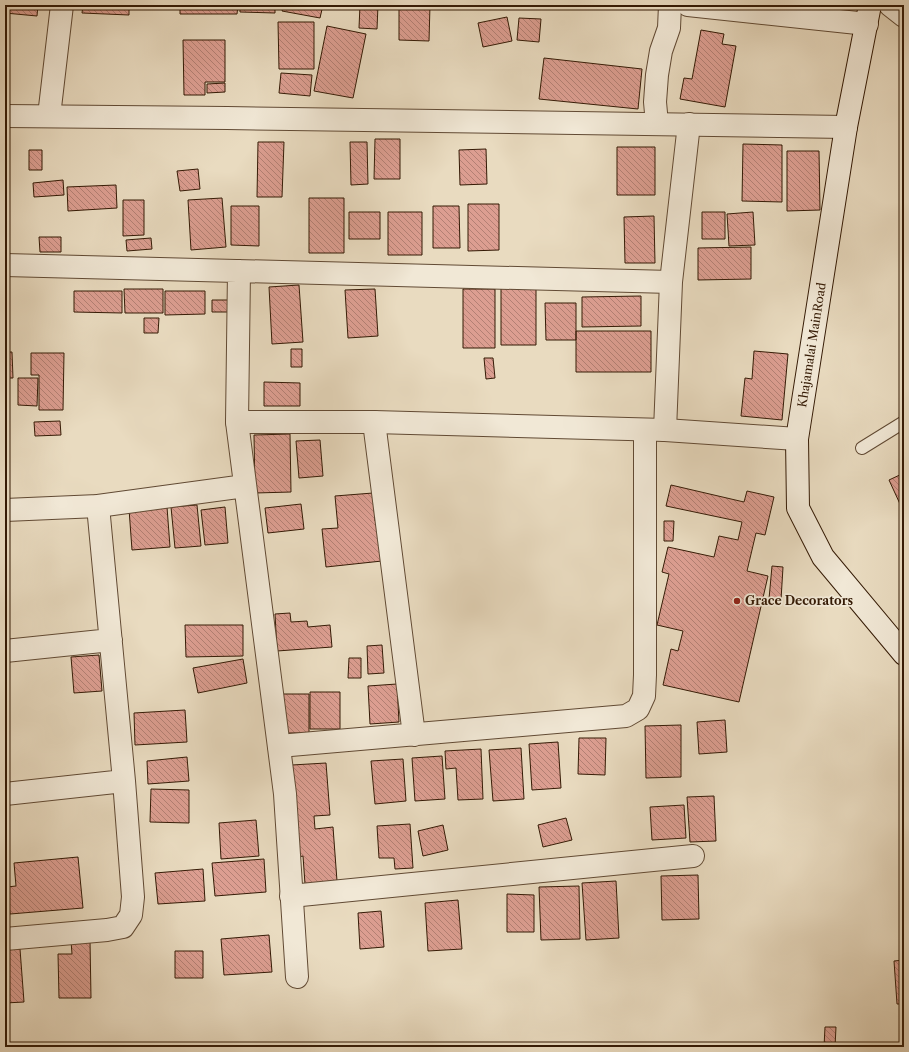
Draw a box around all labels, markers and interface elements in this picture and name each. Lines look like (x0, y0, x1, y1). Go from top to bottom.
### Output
street label: Khajamalai MainRoad (794, 281, 829, 409)
place label: Grace Decorators (745, 593, 854, 608)
marker: Grace Decorators (732, 596, 742, 606)

